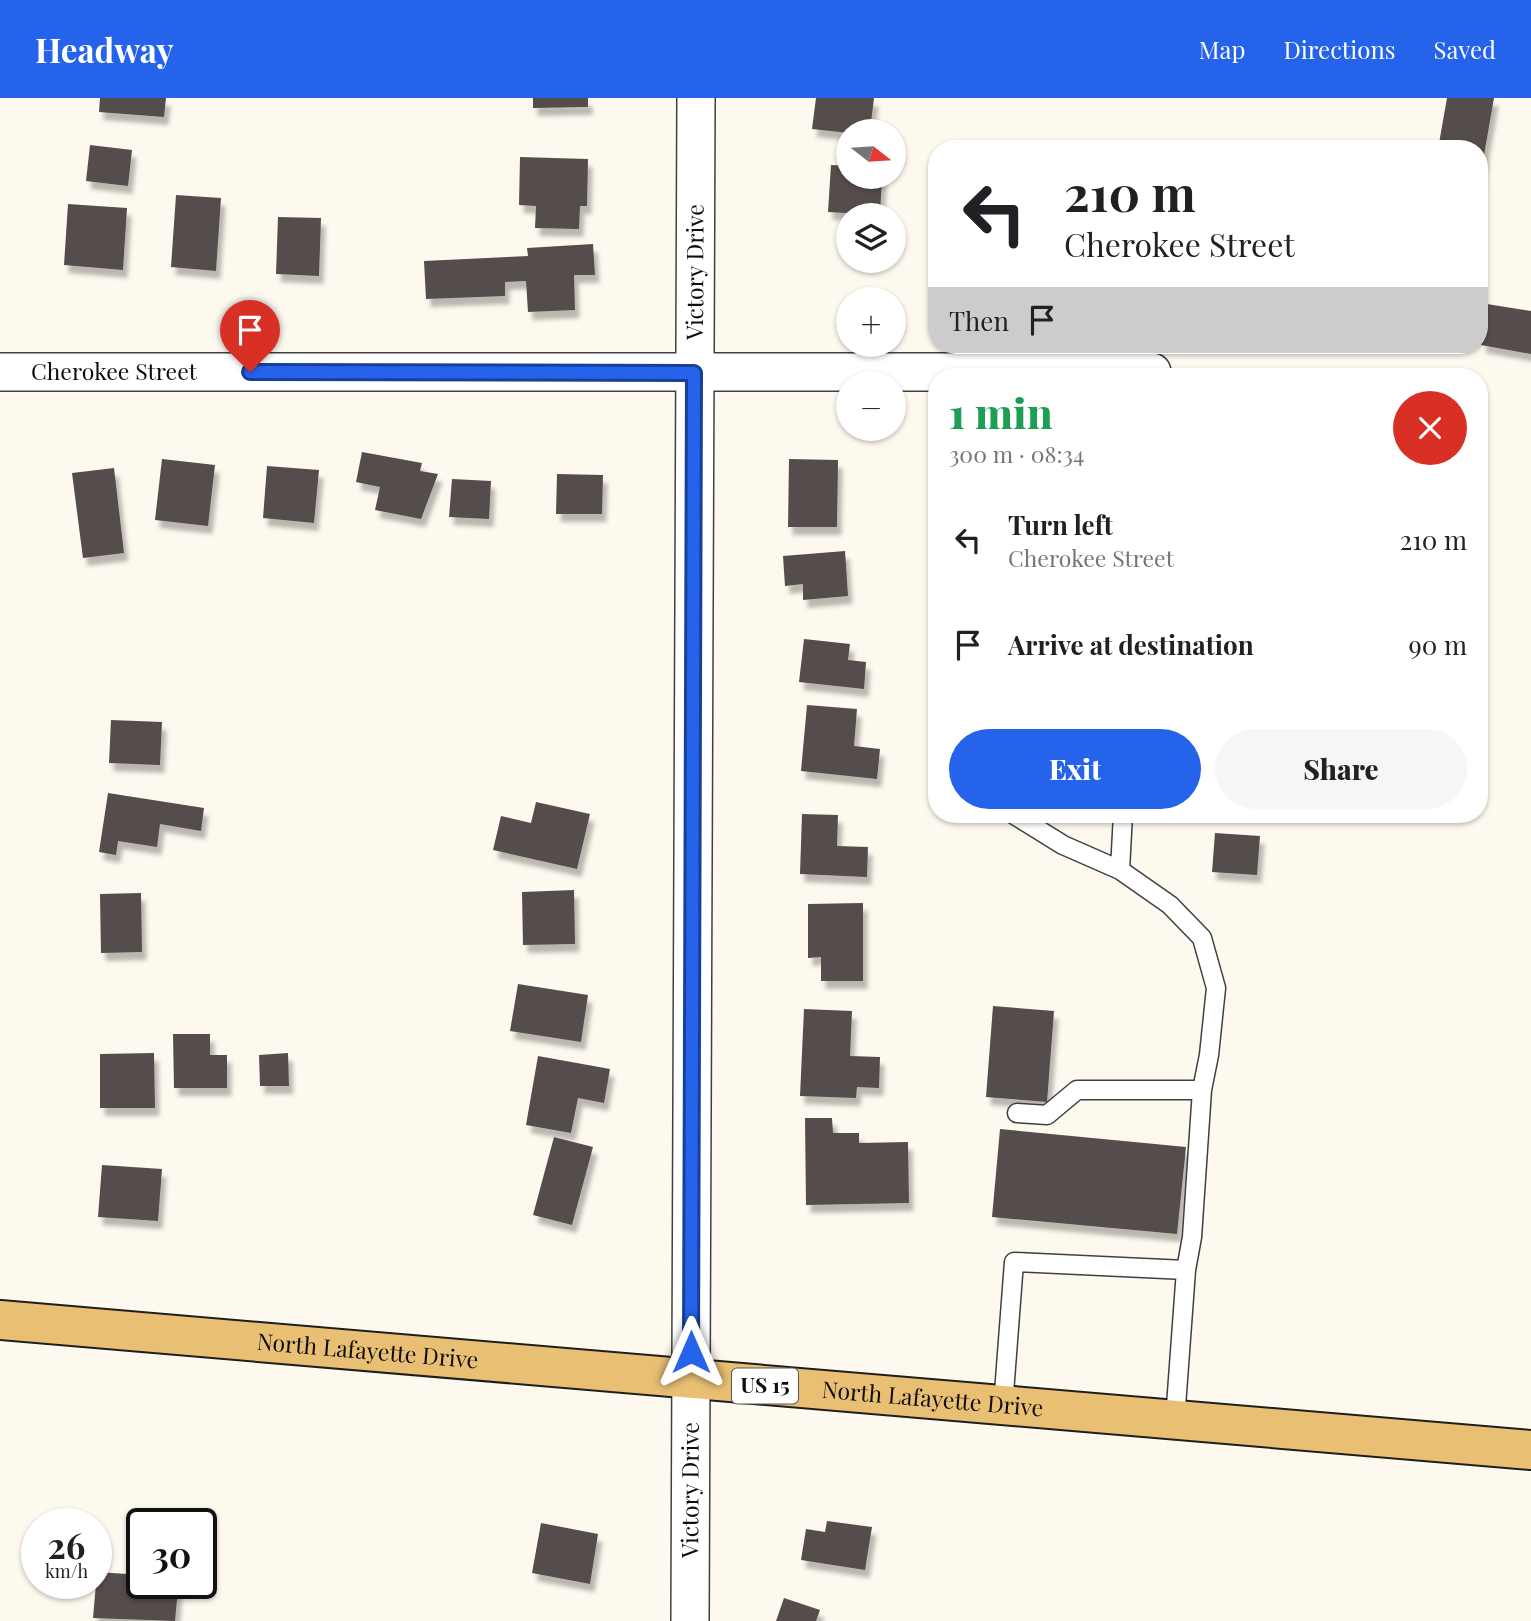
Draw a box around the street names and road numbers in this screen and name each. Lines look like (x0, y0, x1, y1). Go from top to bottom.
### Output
street label: Victory Drive (678, 204, 710, 341)
street label: Cherokee Street (31, 355, 198, 386)
street label: North Lafayette Drive (256, 1325, 480, 1375)
road number: US 15 (732, 1368, 798, 1404)
street label: North Lafayette Drive (821, 1373, 1045, 1423)
street label: Victory Drive (673, 1422, 705, 1559)

